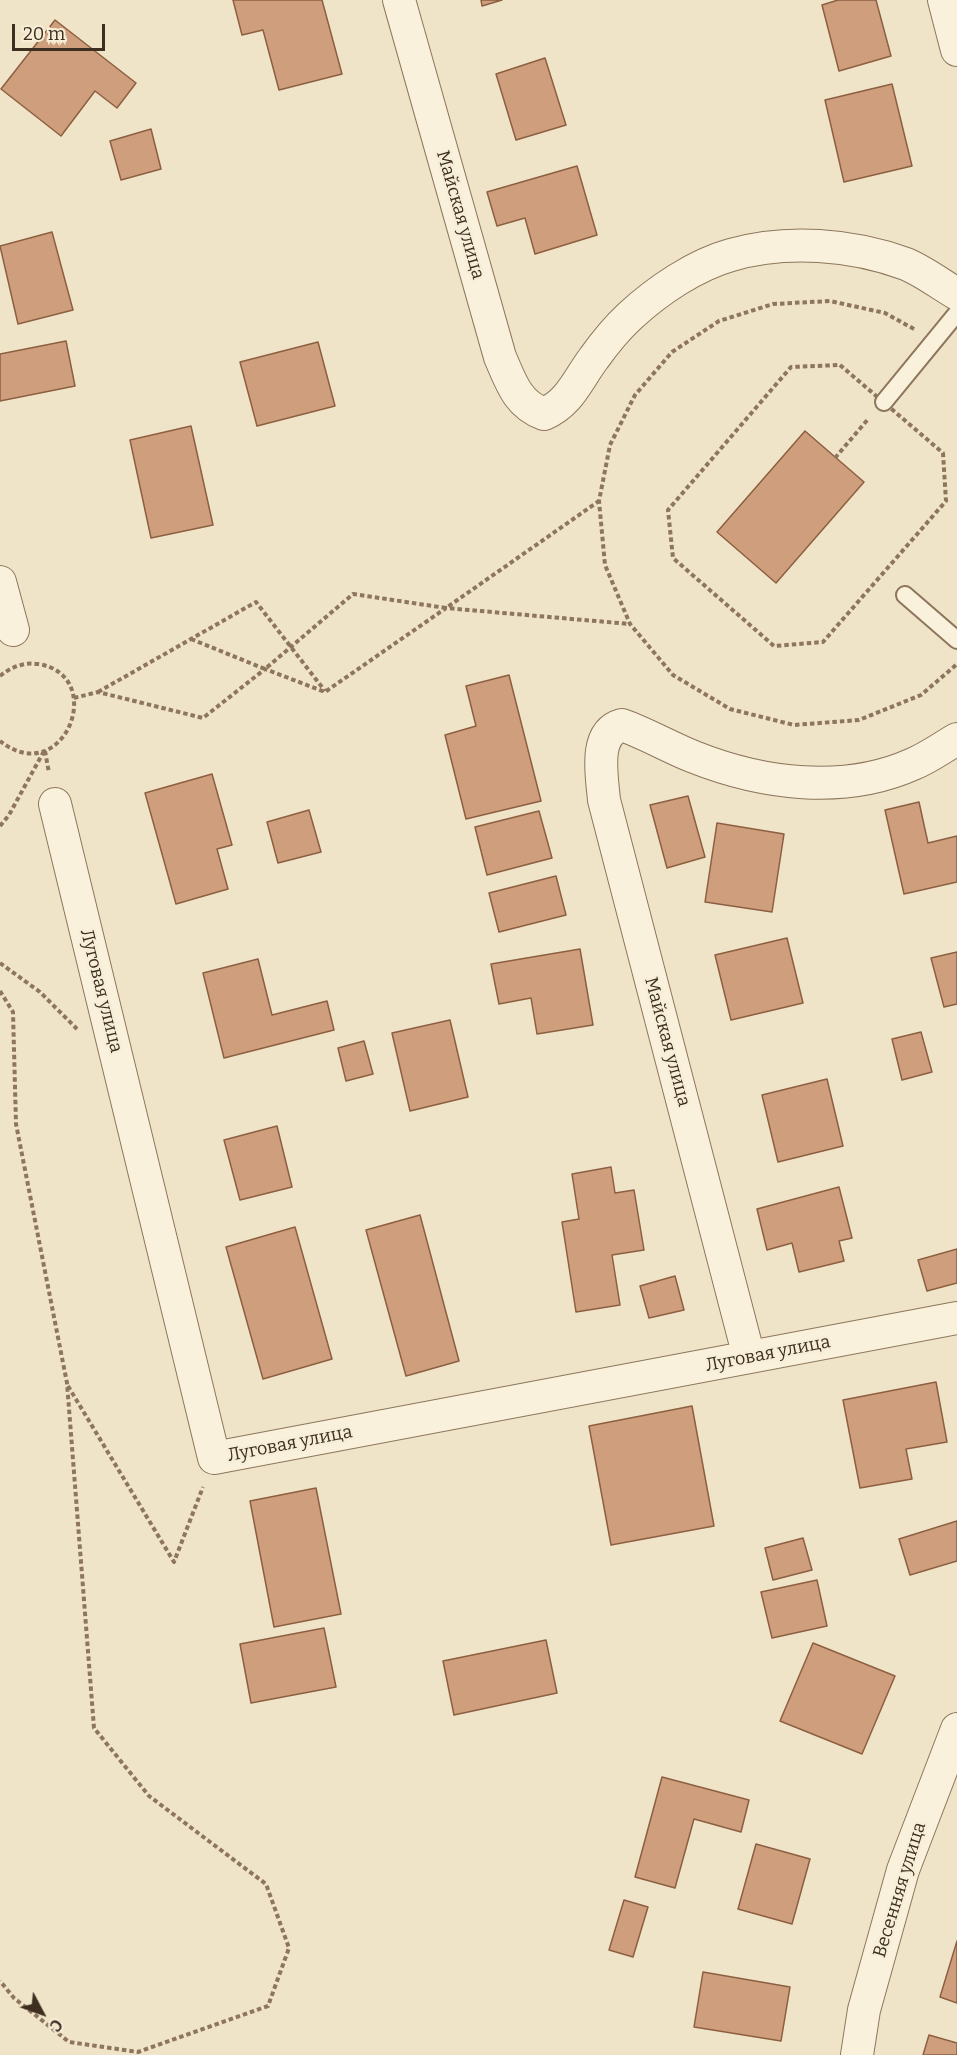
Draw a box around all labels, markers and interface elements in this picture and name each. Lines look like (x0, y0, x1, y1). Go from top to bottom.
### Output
scale bar (15, 12, 108, 50)
text: 20 m (23, 23, 65, 45)
street label: Майская улица (431, 148, 489, 282)
street label: Луговая улица (75, 927, 127, 1055)
street label: Майская улица (639, 975, 695, 1109)
street label: Луговая улица (704, 1331, 832, 1377)
street label: Луговая улица (226, 1421, 354, 1467)
street label: Весенняя улица (869, 1820, 931, 1960)
north arrow (12, 1983, 72, 2043)
text: С (45, 2015, 66, 2035)

